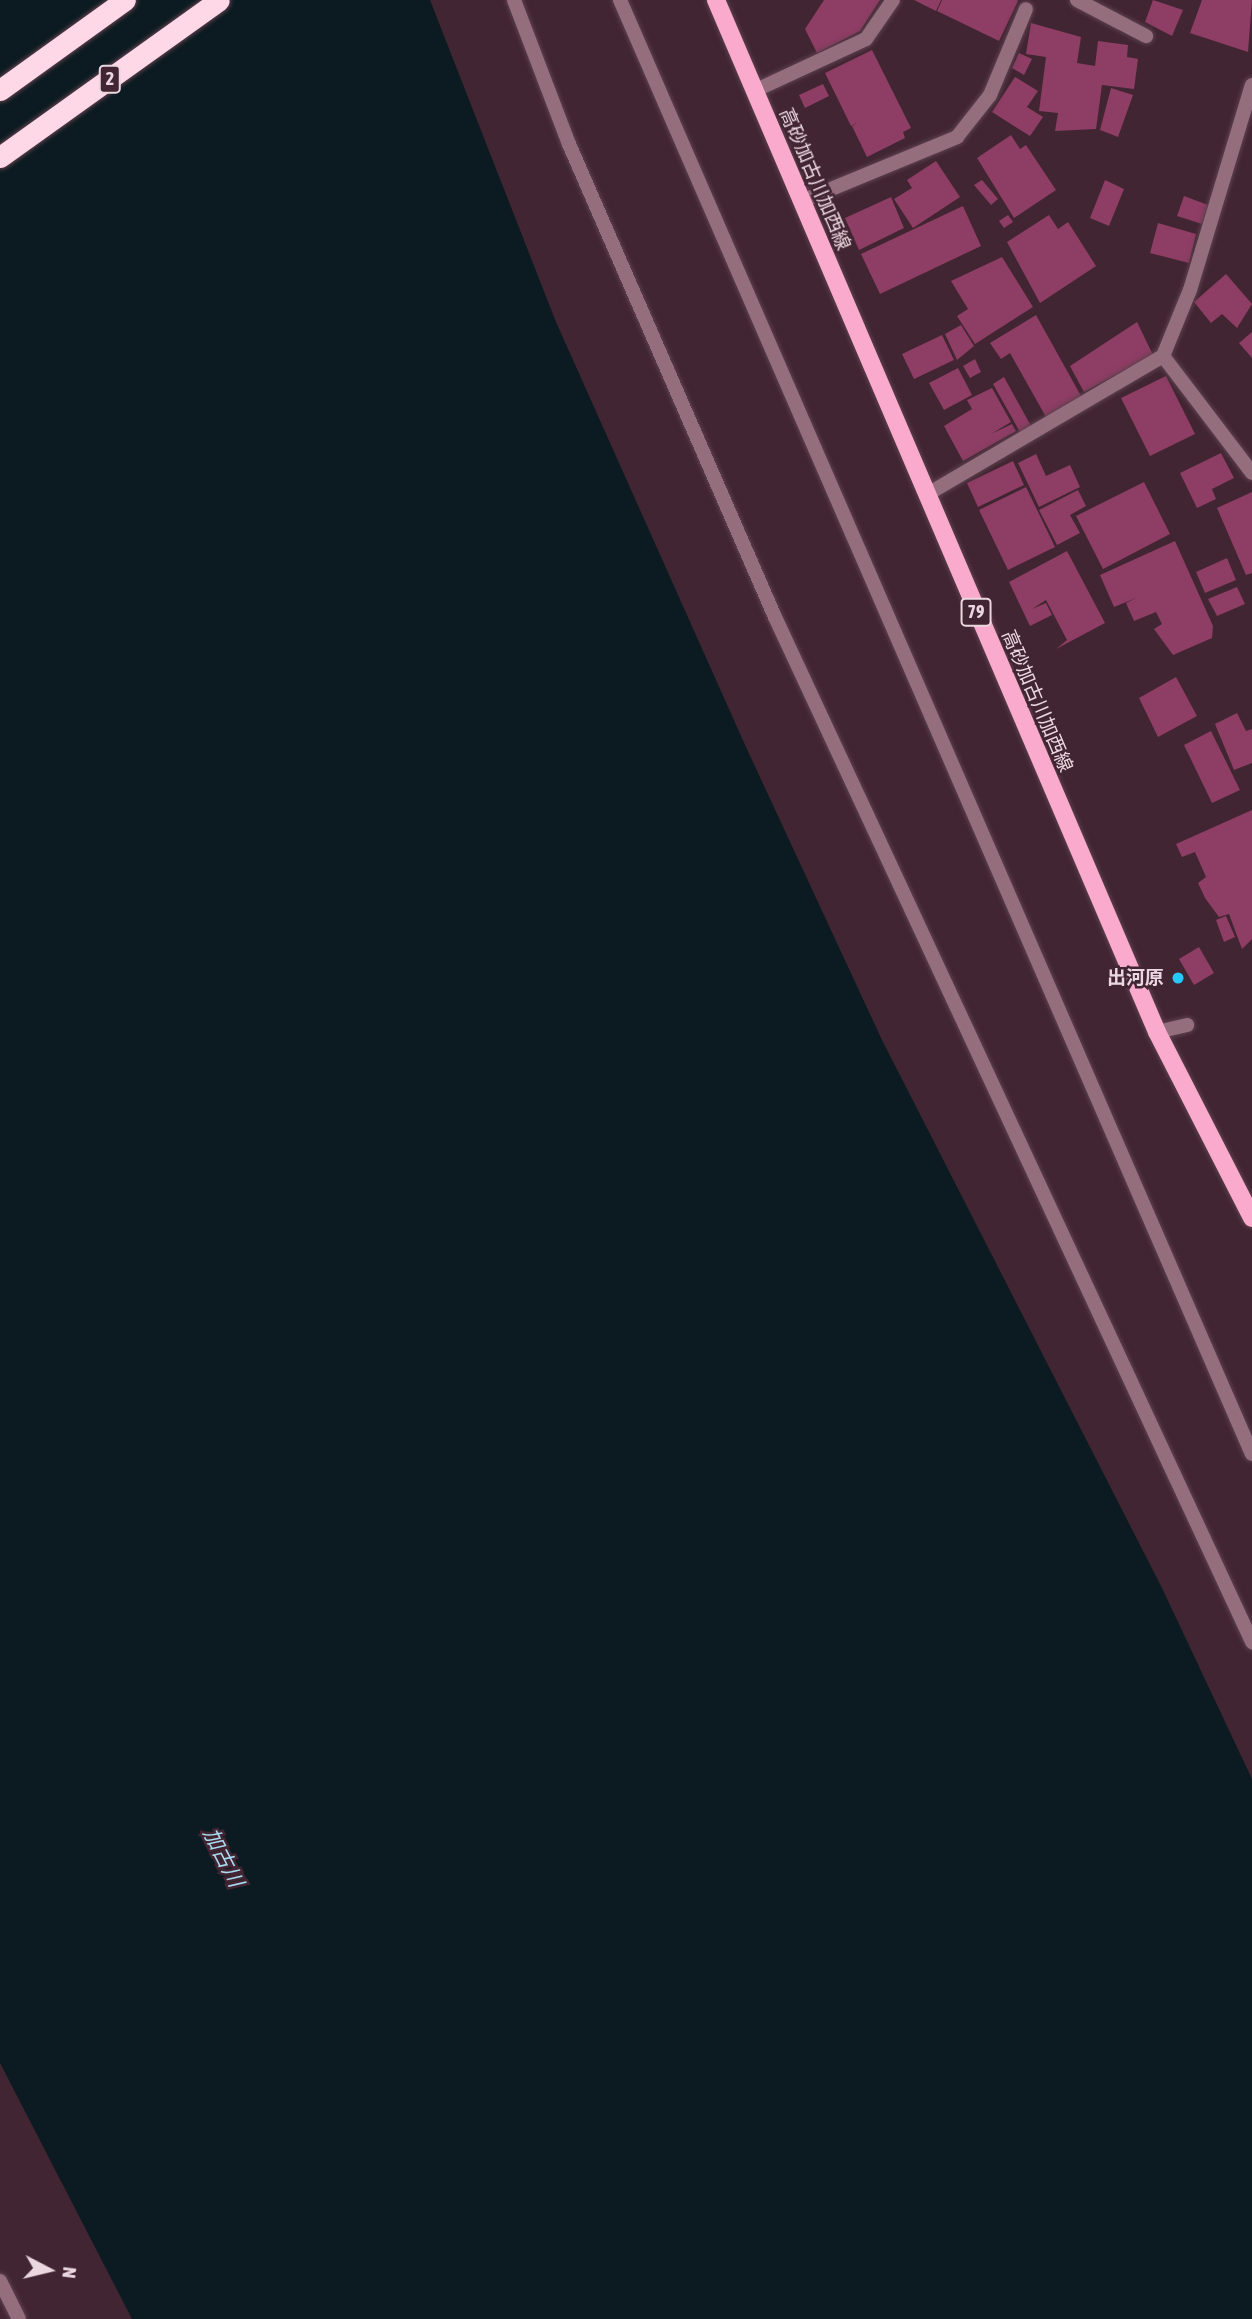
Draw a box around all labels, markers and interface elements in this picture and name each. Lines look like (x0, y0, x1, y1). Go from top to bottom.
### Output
road number: 2 (98, 64, 122, 94)
street label: 高砂加古川加西線 (775, 105, 855, 253)
road number: 79 (960, 598, 992, 626)
street label: 高砂加古川加西線 (997, 627, 1077, 775)
place label: 出河原 (1107, 967, 1164, 989)
marker: 出河原 (1170, 970, 1186, 986)
water label: 加古川 (198, 1823, 250, 1891)
north arrow (14, 2235, 84, 2305)
text: N (58, 2266, 81, 2279)

